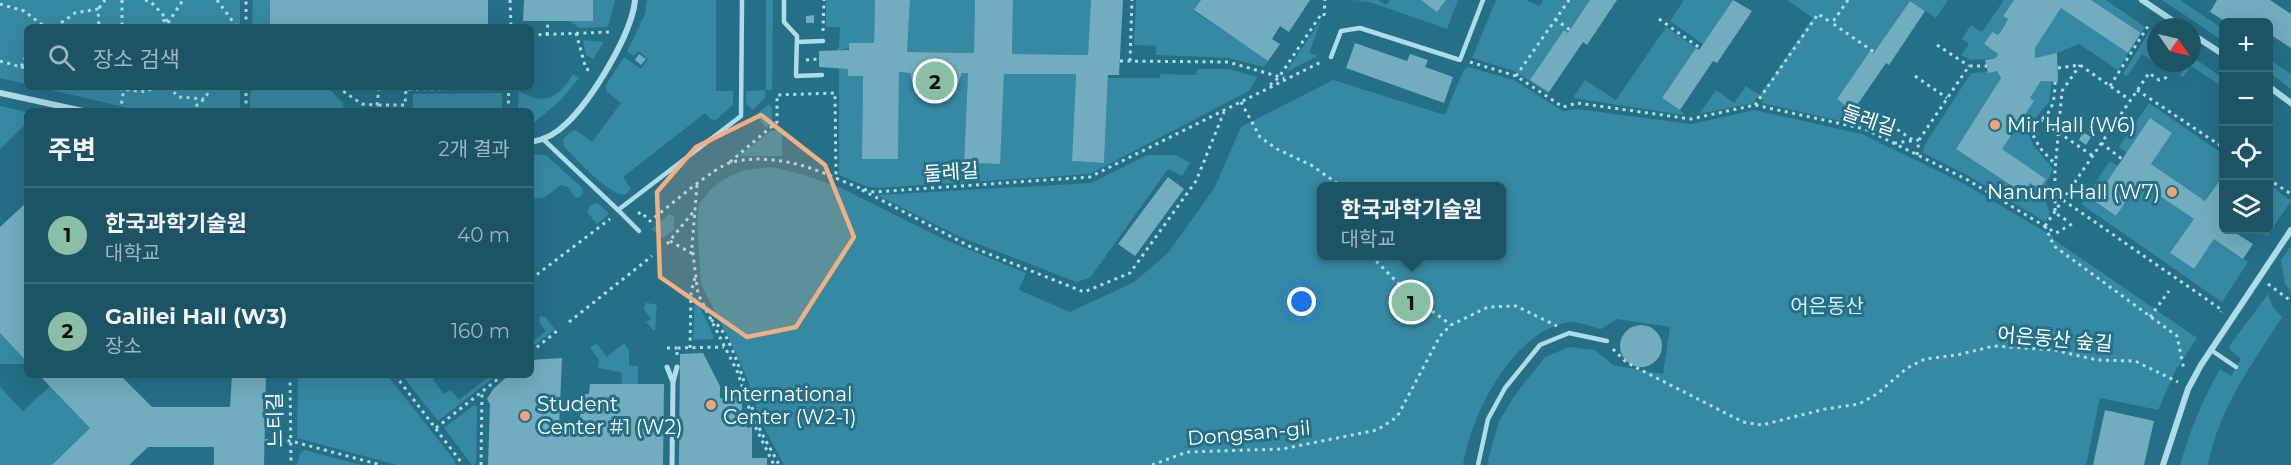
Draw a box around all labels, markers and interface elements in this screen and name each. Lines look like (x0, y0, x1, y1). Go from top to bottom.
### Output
north arrow (2147, 18, 2201, 72)
map controls (2219, 18, 2273, 234)
button: + (2219, 18, 2273, 72)
search box (24, 24, 534, 90)
icon: search (45, 41, 78, 74)
text: 장소 검색 (93, 46, 180, 73)
pin: 2 (916, 58, 954, 104)
button: − (2219, 72, 2273, 126)
street label: 둘레길 (1839, 100, 1899, 140)
place label: Mir Hall (W6) (2007, 113, 2136, 137)
marker: Mir Hall (W6) (1988, 118, 2002, 132)
button: locate (2219, 126, 2273, 180)
text: 주변 (48, 134, 96, 166)
text: 2개 결과 (438, 137, 510, 161)
street label: 둘레길 (923, 158, 979, 186)
place label: Nanum Hall (W7) (1987, 180, 2160, 204)
button: layers (2219, 180, 2273, 234)
popup (1317, 182, 1506, 260)
marker: Nanum Hall (W7) (2165, 185, 2179, 199)
text: 한국과학기술원 (1341, 196, 1482, 223)
text: 한국과학기술원 (105, 210, 247, 237)
text: 1 (64, 223, 71, 247)
text: 40 m (457, 223, 510, 247)
text: 대학교 (1341, 227, 1396, 251)
text: 대학교 (105, 241, 160, 265)
pin: 1 (1392, 280, 1430, 324)
your location (1287, 287, 1316, 316)
park label: 어은동산 (1790, 294, 1864, 318)
text: Galilei Hall (W3) (105, 303, 287, 330)
text: 2 (62, 319, 73, 343)
text: 160 m (451, 319, 510, 343)
street label: 어은동산 숲길 (1996, 322, 2114, 356)
text: 장소 (105, 334, 142, 358)
place label: International Center (W2-1) (723, 382, 857, 429)
street label: 느티길 (263, 392, 287, 448)
place label: Student Center #1 (W2) (537, 392, 683, 439)
marker: International Center (W2-1) (704, 398, 718, 412)
marker: Student Center #1 (W2) (518, 409, 532, 423)
street label: Dongsan-gil (1186, 416, 1312, 450)

